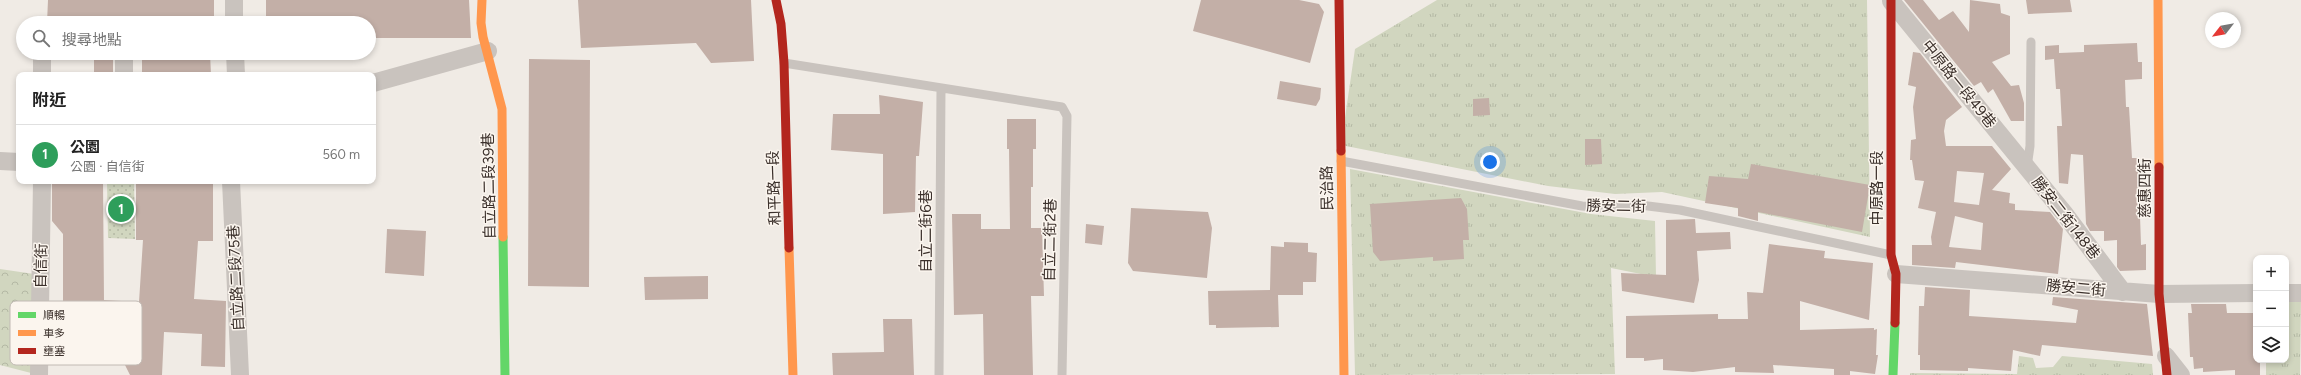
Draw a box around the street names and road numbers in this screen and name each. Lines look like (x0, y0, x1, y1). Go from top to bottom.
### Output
street label: 中原路一段49巷 (1918, 36, 2000, 132)
street label: 自立路二段39巷 (479, 133, 499, 239)
street label: 和平路一段 (764, 150, 784, 226)
street label: 中原路一段 (1868, 150, 1886, 226)
street label: 慈惠四街 (2136, 158, 2154, 218)
street label: 民治路 (1318, 165, 1336, 211)
street label: 勝安二街148巷 (2028, 173, 2104, 263)
street label: 自立二街6巷 (917, 189, 935, 273)
street label: 勝安二街 (1586, 196, 1646, 216)
street label: 自立二街2巷 (1040, 198, 1060, 282)
street label: 自立路二段75巷 (224, 224, 248, 332)
street label: 自信街 (32, 243, 50, 289)
street label: 勝安二街 (2045, 276, 2107, 300)

